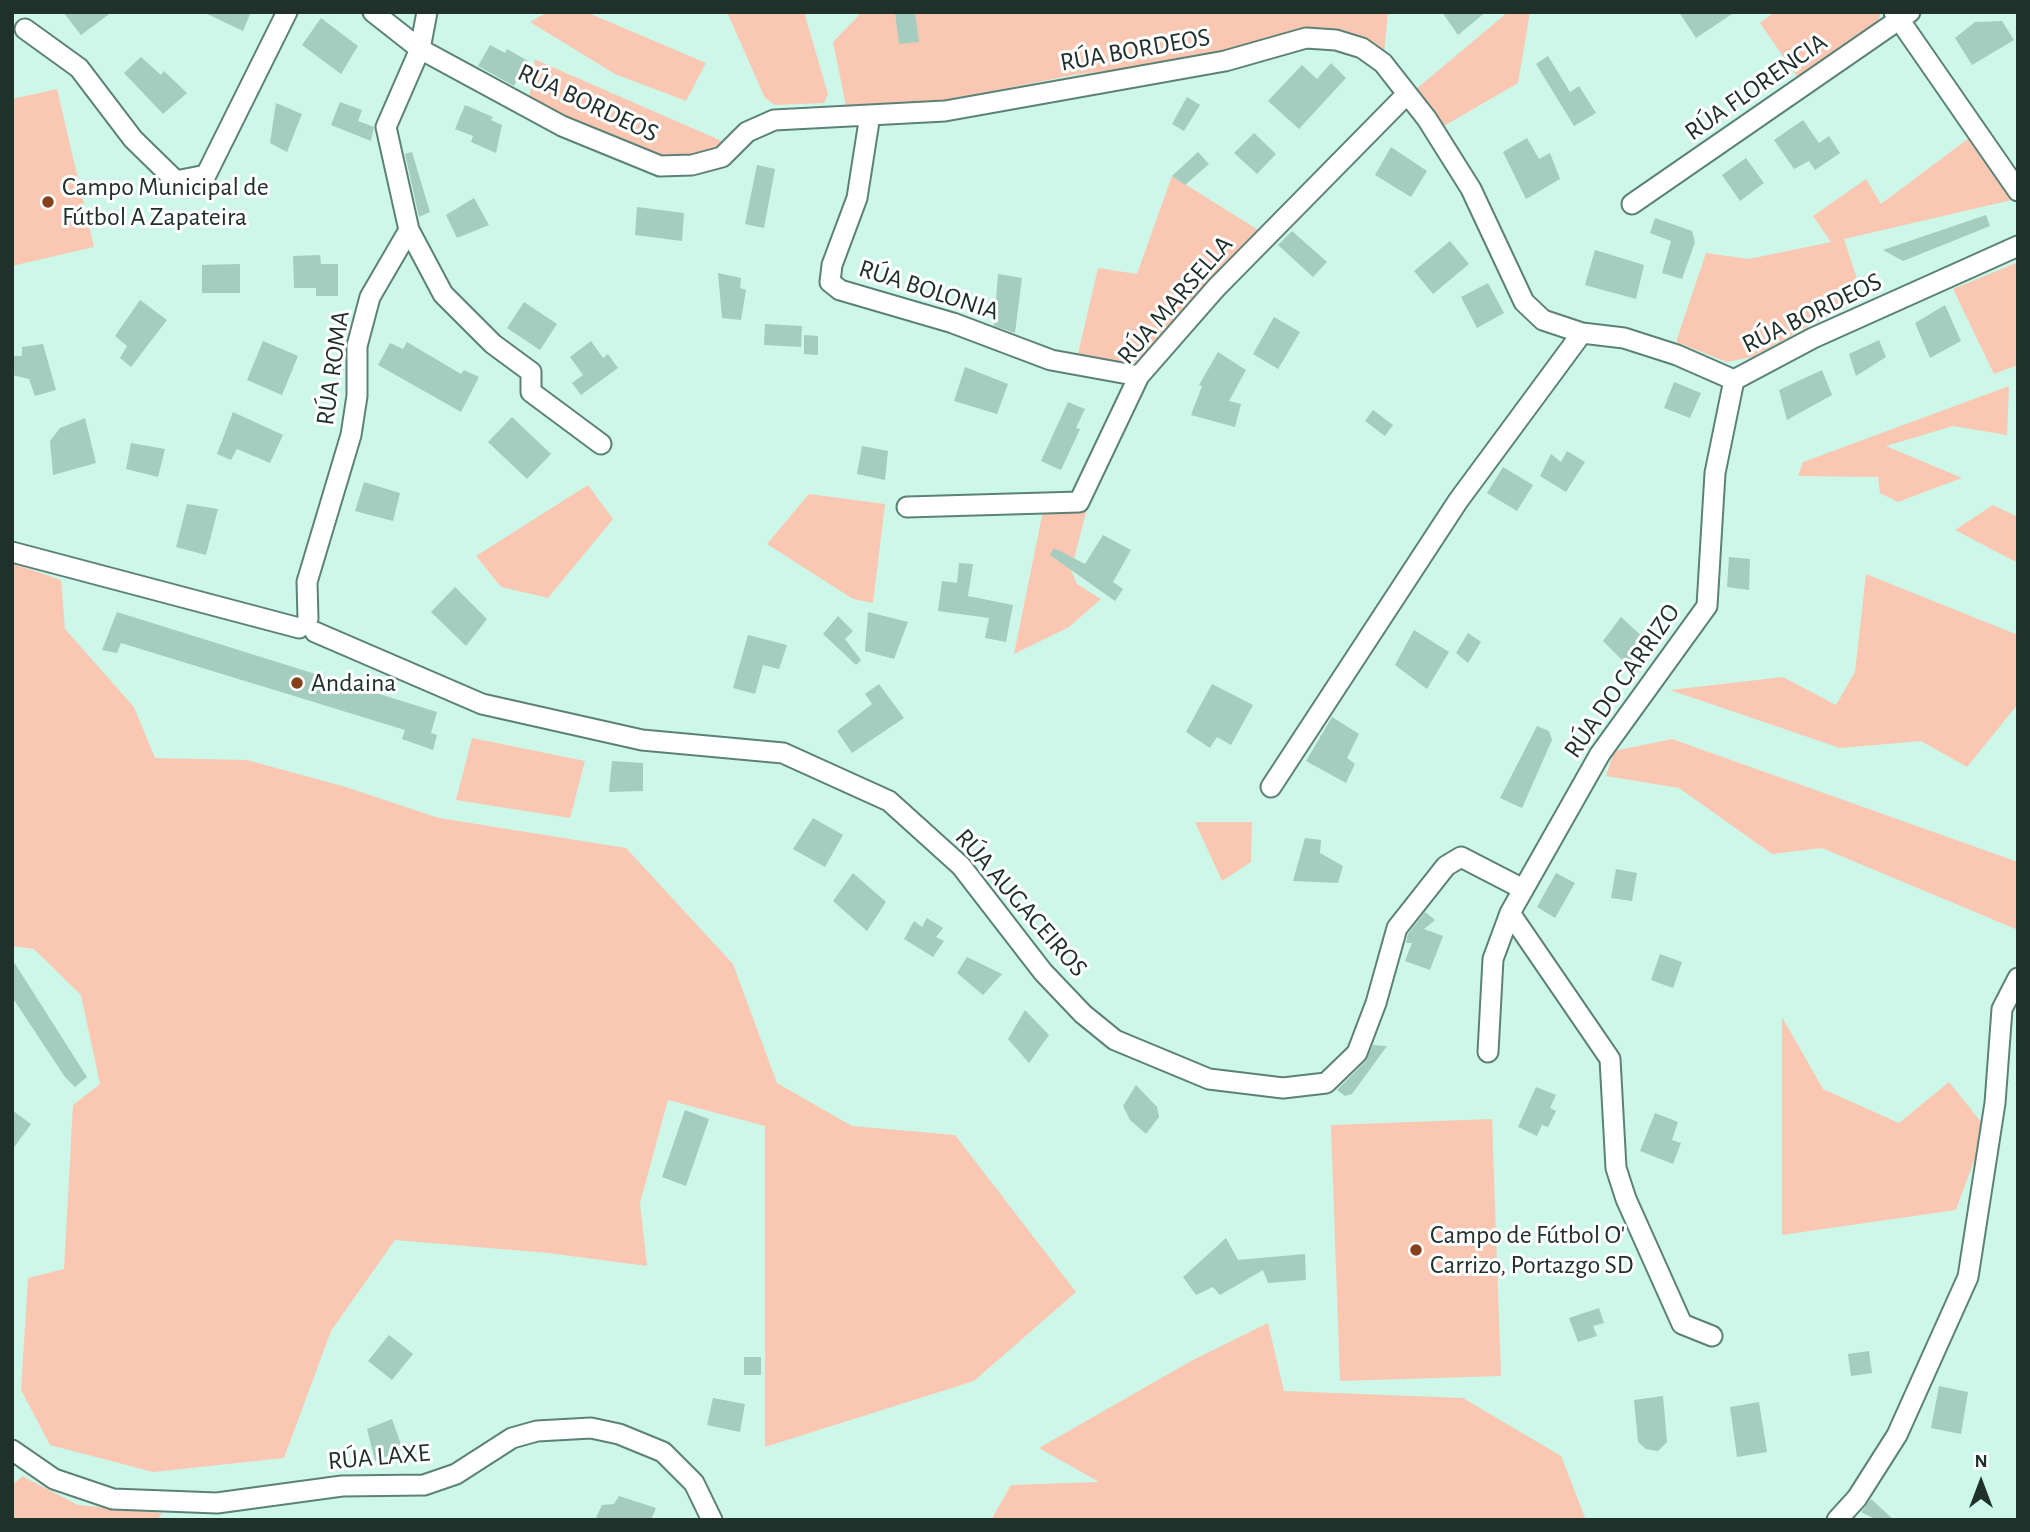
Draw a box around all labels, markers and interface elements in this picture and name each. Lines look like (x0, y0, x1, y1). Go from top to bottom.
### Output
street label: RÚA BORDEOS (1058, 21, 1212, 79)
street label: RÚA FLORENCIA (1679, 26, 1833, 148)
street label: RÚA BORDEOS (513, 57, 663, 149)
place label: Campo Municipal de Fútbol A Zapateira (62, 171, 269, 232)
marker: Campo Municipal de Fútbol A Zapateira (40, 194, 56, 210)
street label: RÚA MARSELLA (1111, 229, 1239, 371)
street label: RÚA BOLONIA (855, 253, 1003, 327)
street label: RÚA BORDEOS (1737, 266, 1887, 360)
street label: RÚA ROMA (310, 309, 356, 427)
street label: RÚA DO CARRIZO (1557, 598, 1687, 764)
place label: Andaina (311, 667, 396, 699)
marker: Andaina (289, 675, 305, 691)
street label: RÚA AUGACEIROS (948, 823, 1094, 983)
place label: Campo de Fútbol O' Carrizo, Portazgo SD (1430, 1219, 1634, 1280)
marker: Campo de Fútbol O' Carrizo, Portazgo SD (1408, 1242, 1424, 1258)
street label: RÚA LAXE (327, 1437, 431, 1477)
north arrow (1946, 1448, 2016, 1518)
text: N (1974, 1452, 1988, 1471)

